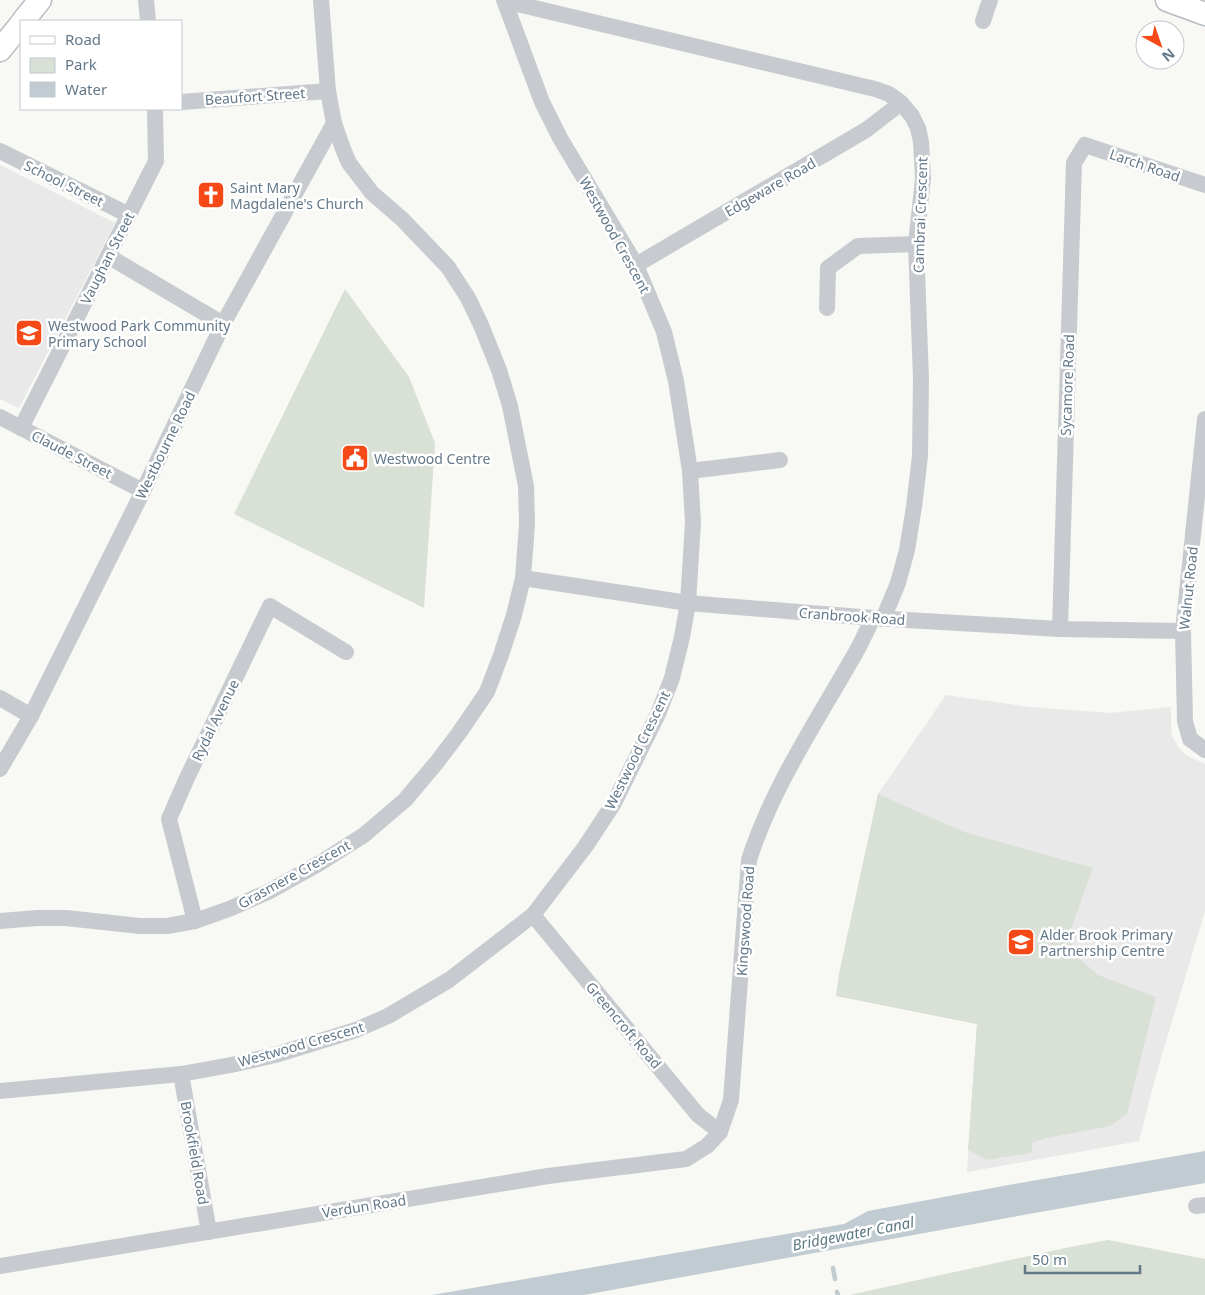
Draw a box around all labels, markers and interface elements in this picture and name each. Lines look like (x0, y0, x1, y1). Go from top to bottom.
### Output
legend (20, 20, 182, 110)
north arrow (1135, 20, 1185, 70)
text: Road (65, 29, 101, 49)
text: N (1158, 44, 1179, 66)
text: Park (65, 54, 97, 74)
text: Water (65, 79, 107, 99)
street label: Beaufort Street (204, 83, 306, 109)
street label: Larch Road (1107, 144, 1183, 186)
street label: Edgeware Road (721, 153, 819, 221)
street label: School Street (21, 156, 107, 210)
street label: Cambrai Crescent (908, 157, 932, 273)
street label: Westwood Crescent (575, 174, 655, 296)
place label: Saint Mary Magdalene's Church (230, 178, 364, 213)
church icon: Saint Mary Magdalene's Church (196, 180, 226, 210)
street label: Vaughan Street (76, 209, 138, 307)
place label: Westwood Park Community Primary School (48, 316, 231, 351)
school or university icon: Westwood Park Community Primary School (14, 318, 44, 348)
street label: Sycamore Road (1056, 334, 1078, 436)
street label: Westbourne Road (131, 388, 199, 502)
street label: Claude Street (28, 426, 116, 482)
public building icon: Westwood Centre (340, 443, 370, 473)
place label: Westwood Centre (374, 449, 491, 468)
street label: Walnut Road (1174, 545, 1202, 631)
street label: Cranbrook Road (798, 603, 906, 629)
street label: Rydal Avenue (187, 676, 243, 764)
street label: Westwood Crescent (600, 687, 674, 813)
street label: Grasmere Crescent (234, 835, 354, 913)
street label: Kingswood Road (732, 865, 758, 977)
place label: Alder Brook Primary Partnership Centre (1040, 925, 1174, 960)
school or university icon: Alder Brook Primary Partnership Centre (1006, 927, 1036, 957)
street label: Greencroft Road (582, 978, 666, 1072)
street label: Westwood Crescent (236, 1017, 366, 1071)
street label: Brookfield Road (177, 1100, 213, 1206)
street label: Verdun Road (321, 1190, 407, 1222)
water label: Bridgewater Canal (790, 1211, 917, 1255)
scale bar (1025, 1242, 1140, 1274)
text: 50 m (1032, 1249, 1067, 1269)

